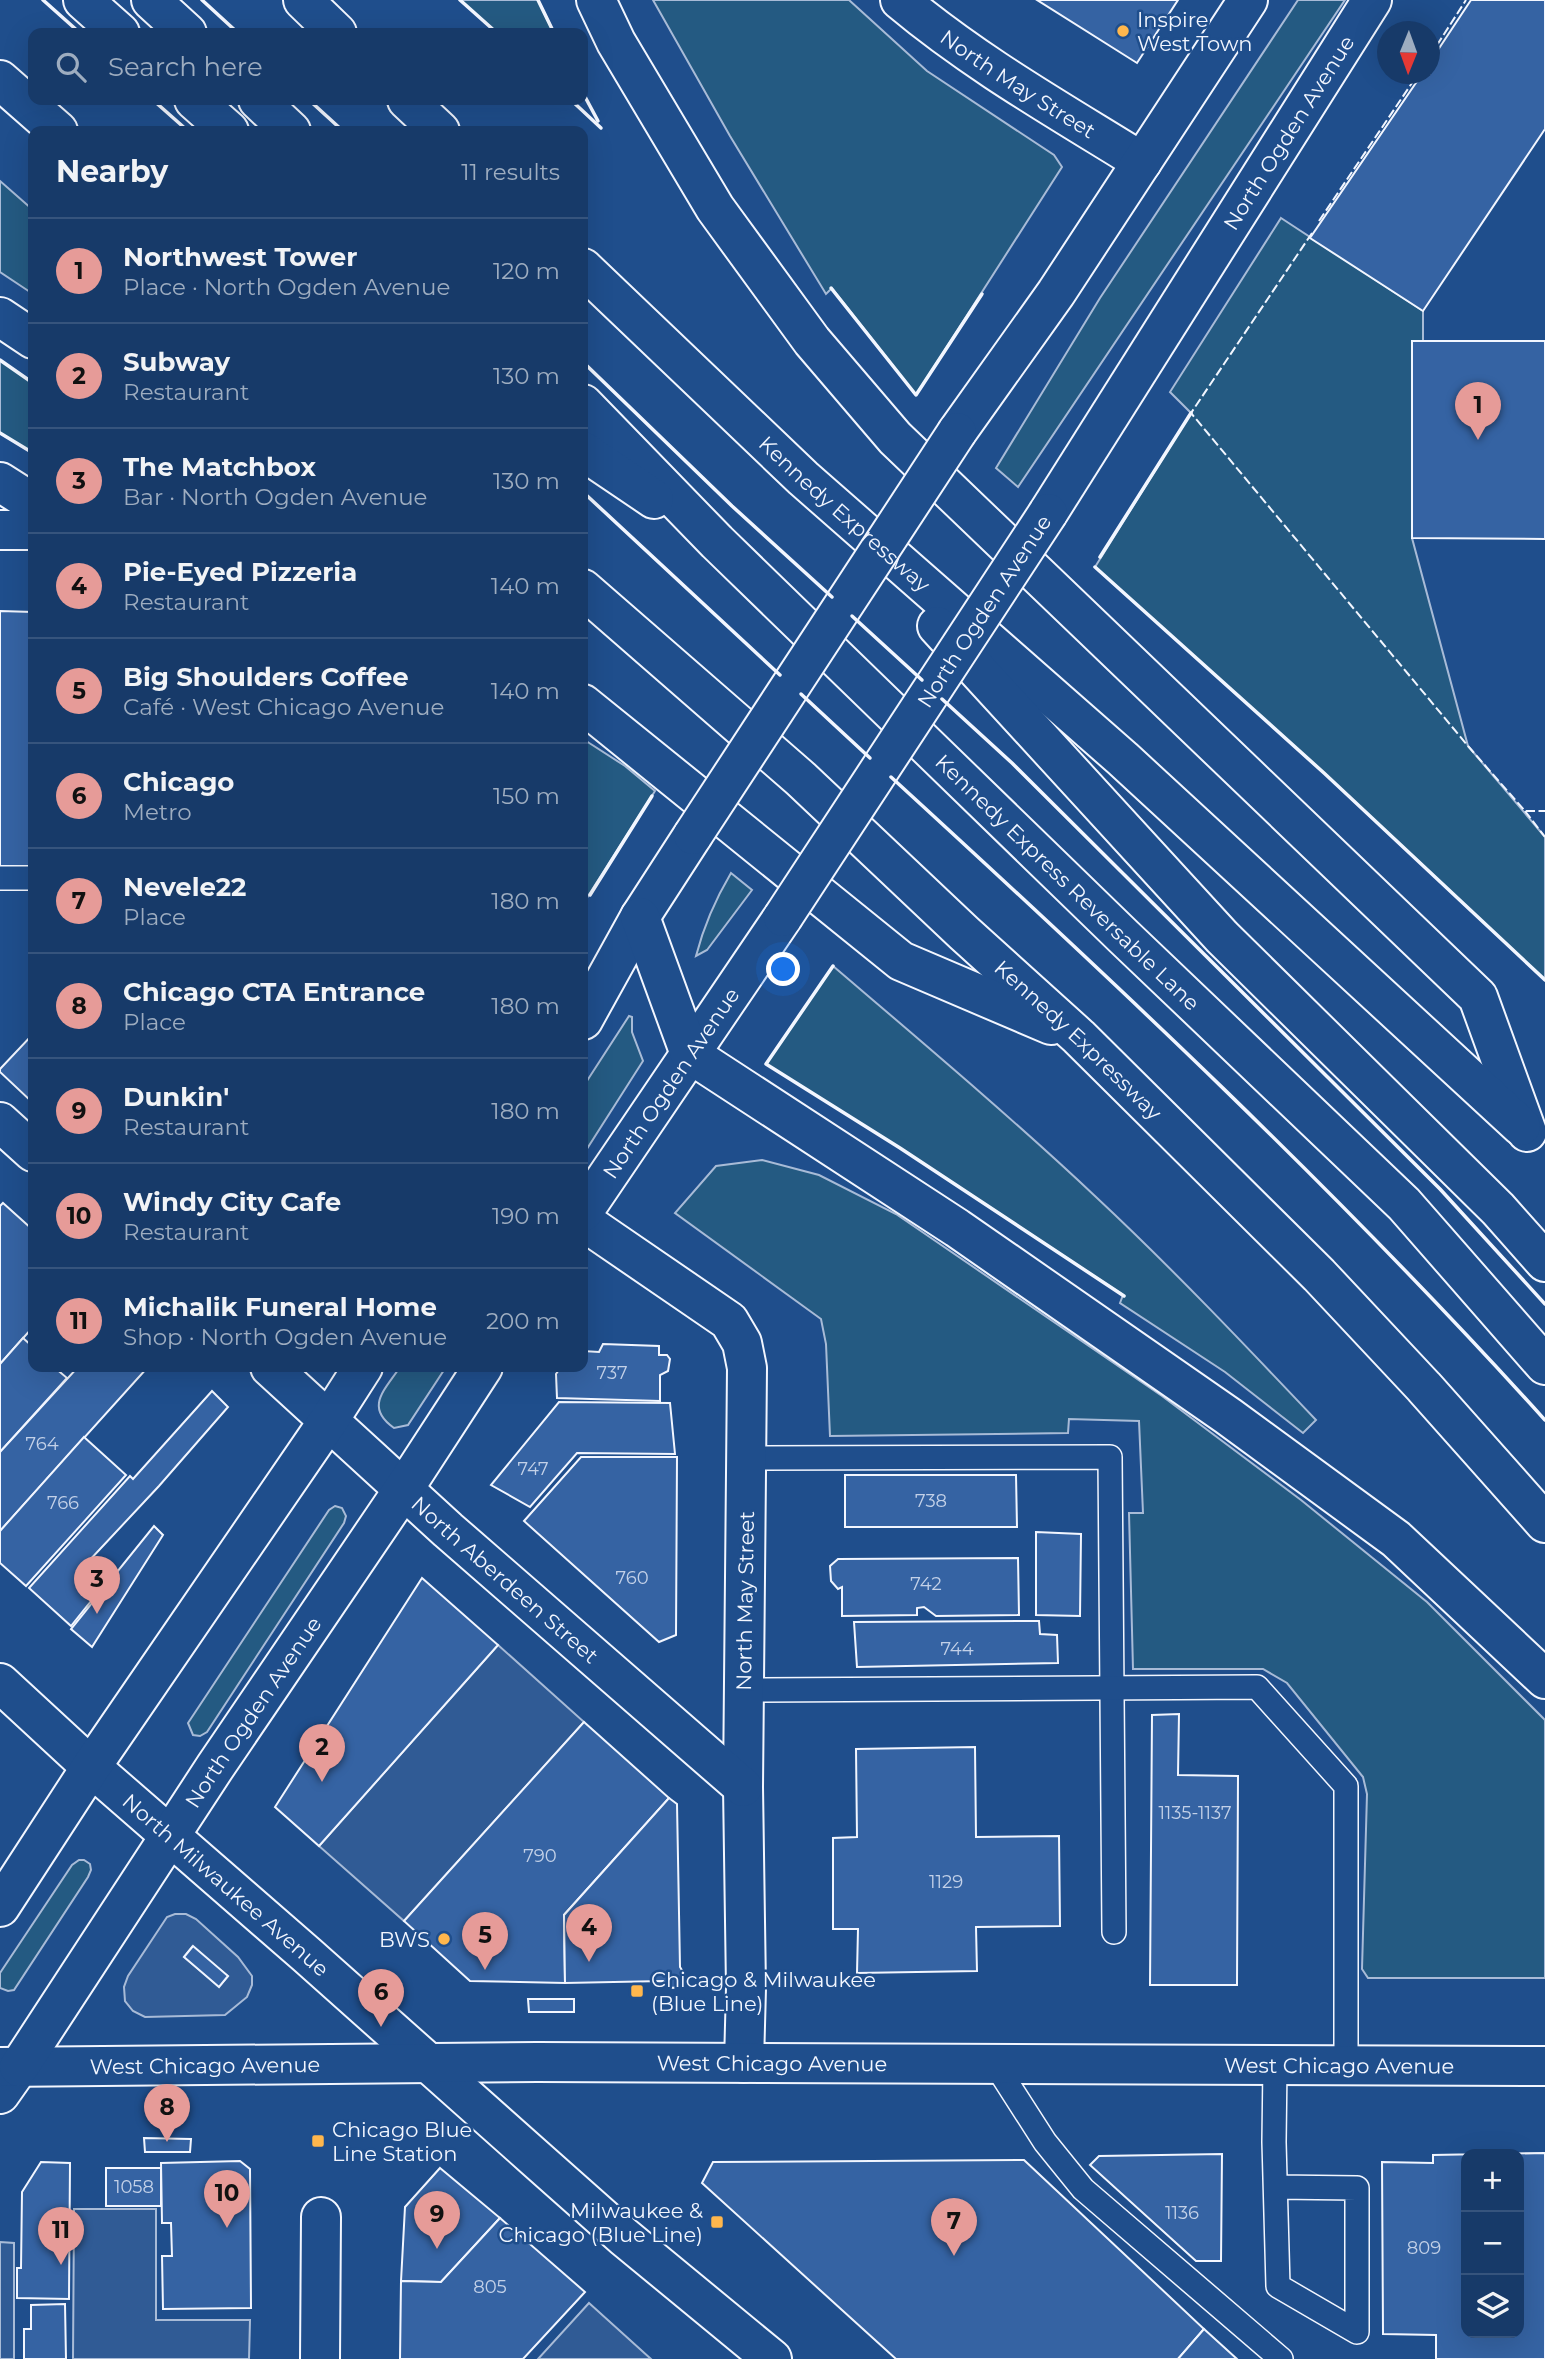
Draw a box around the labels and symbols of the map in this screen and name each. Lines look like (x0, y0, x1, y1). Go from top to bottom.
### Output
place label: Inspire West Town (1137, 7, 1253, 56)
north arrow (1377, 21, 1440, 84)
marker: Inspire West Town (1115, 23, 1131, 39)
street label: North May Street (936, 24, 1100, 143)
street label: North Ogden Avenue (1218, 31, 1359, 234)
pin: 1 (1455, 382, 1501, 440)
street label: Kennedy Expressway (754, 431, 936, 597)
street label: North Ogden Avenue (912, 510, 1056, 712)
street label: Kennedy Express Reversable Lane (931, 749, 1205, 1015)
your location (766, 952, 800, 986)
street label: Kennedy Expressway (990, 955, 1168, 1125)
street label: North Ogden Avenue (597, 983, 744, 1183)
house number: 737 (597, 1362, 627, 1384)
house number: 764 (25, 1433, 59, 1455)
house number: 747 (517, 1458, 549, 1480)
house number: 738 (915, 1490, 947, 1512)
street label: North Aberdeen Street (407, 1491, 604, 1668)
house number: 766 (47, 1492, 79, 1514)
street label: North May Street (731, 1511, 759, 1691)
pin: 3 (74, 1556, 120, 1614)
house number: 760 (615, 1567, 649, 1589)
house number: 742 (910, 1573, 942, 1595)
street label: North Ogden Avenue (179, 1612, 326, 1812)
house number: 744 (940, 1638, 974, 1660)
pin: 2 (299, 1724, 345, 1782)
street label: North Milwaukee Avenue (118, 1788, 334, 1981)
house number: 1135-1137 (1158, 1802, 1232, 1824)
house number: 790 (523, 1845, 557, 1867)
house number: 1129 (929, 1871, 963, 1893)
pin: 4 (566, 1904, 612, 1962)
pin: 5 (462, 1912, 508, 1970)
place label: BWS (379, 1927, 430, 1952)
marker: BWS (436, 1931, 452, 1947)
place label: Chicago & Milwaukee (Blue Line) (651, 1967, 876, 2016)
pin: 6 (358, 1969, 404, 2027)
marker: Chicago & Milwaukee (Blue Line) (629, 1983, 645, 1999)
street label: West Chicago Avenue (657, 2050, 887, 2076)
street label: West Chicago Avenue (90, 2052, 320, 2079)
street label: West Chicago Avenue (1224, 2052, 1454, 2078)
pin: 8 (144, 2084, 190, 2142)
place label: Chicago Blue Line Station (332, 2117, 472, 2166)
marker: Chicago Blue Line Station (310, 2133, 326, 2149)
pin: 10 (204, 2170, 250, 2228)
house number: 1058 (114, 2176, 154, 2198)
pin: 9 (414, 2191, 460, 2249)
place label: Milwaukee & Chicago (Blue Line) (499, 2198, 703, 2247)
pin: 7 (931, 2198, 977, 2256)
house number: 1136 (1165, 2202, 1199, 2224)
pin: 11 (38, 2207, 84, 2265)
marker: Milwaukee & Chicago (Blue Line) (709, 2214, 725, 2230)
house number: 809 (1407, 2237, 1441, 2259)
house number: 805 (473, 2276, 507, 2298)

